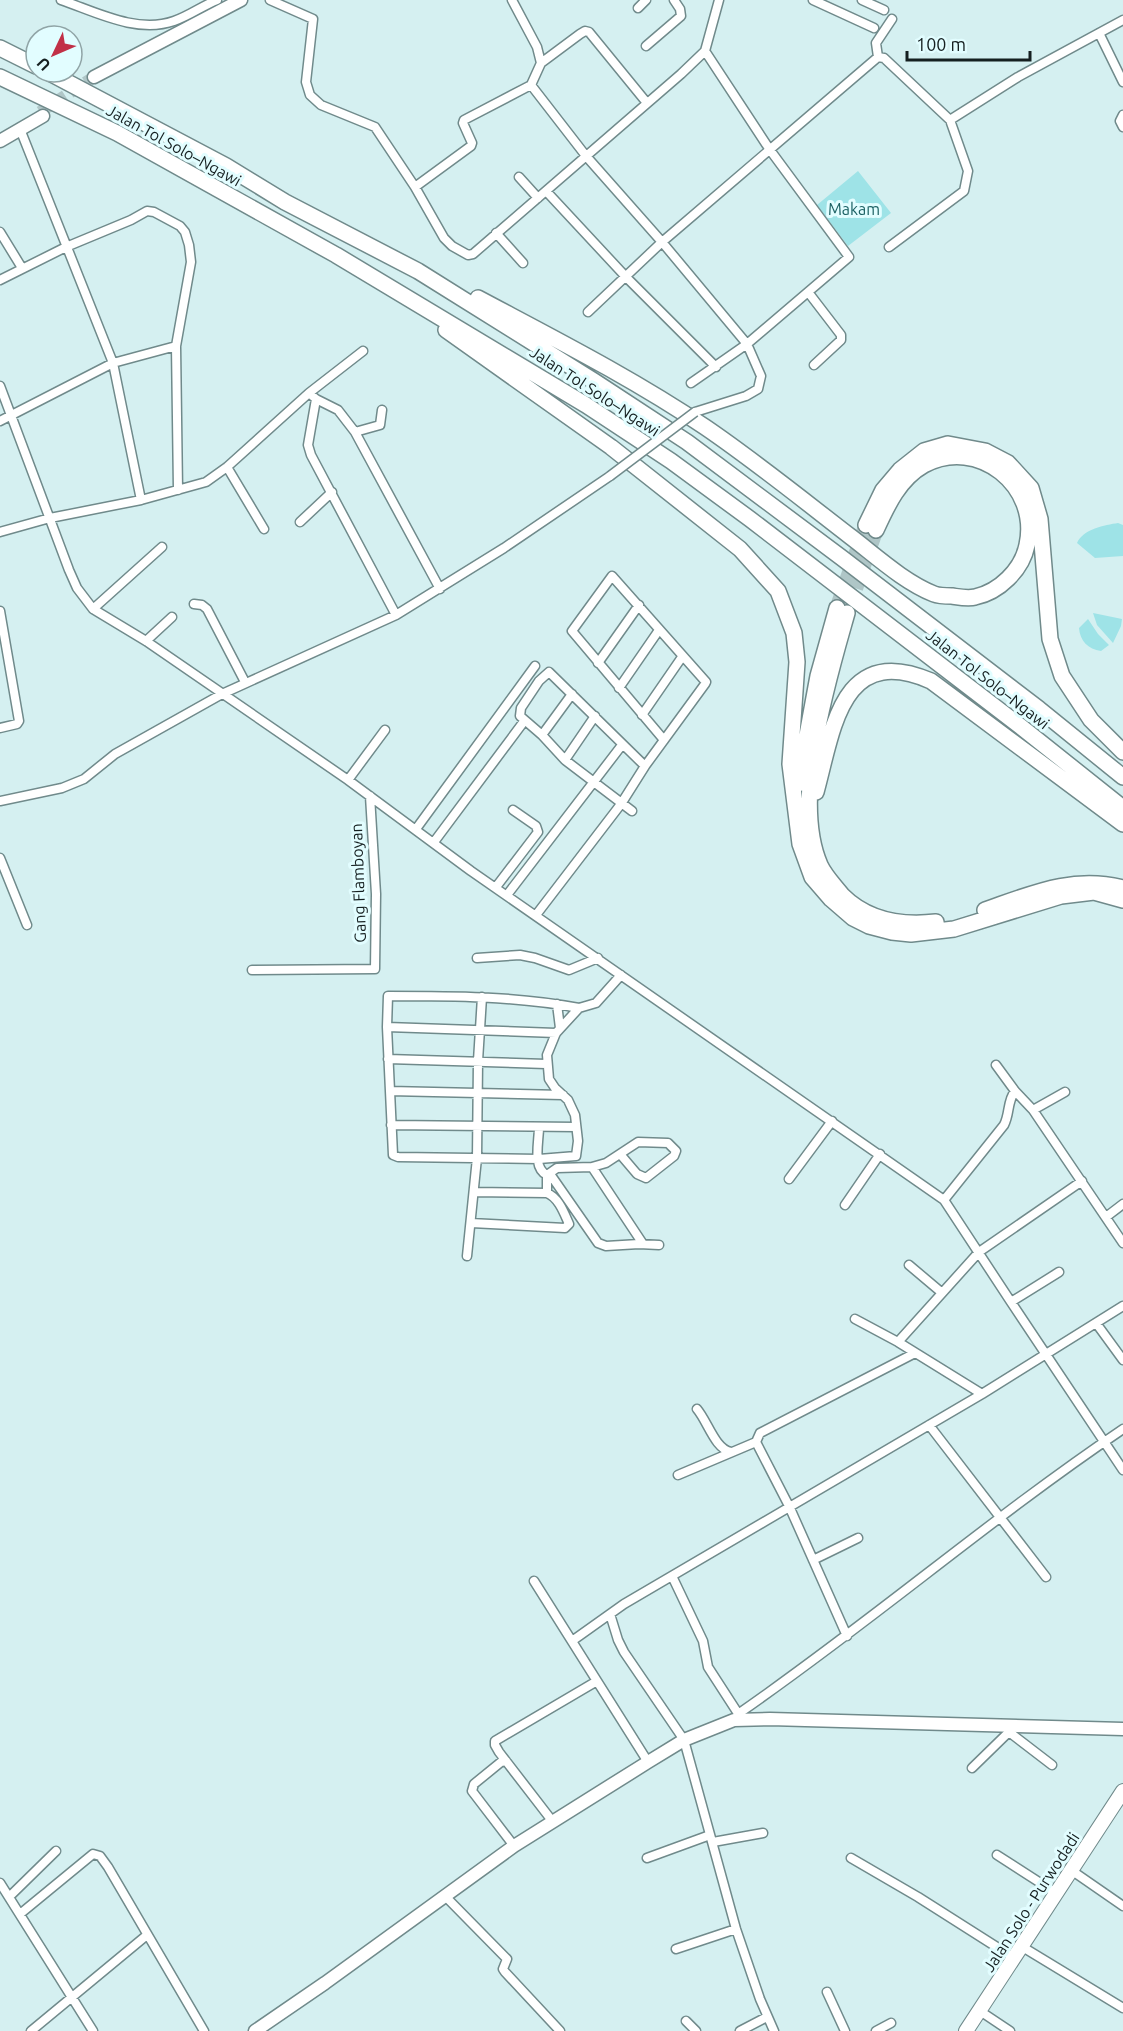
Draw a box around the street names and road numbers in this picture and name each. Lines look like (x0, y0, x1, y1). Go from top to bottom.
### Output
street label: Jalan Tol Solo–Ngawi (104, 101, 244, 189)
street label: Jalan Tol Solo–Ngawi (527, 342, 663, 440)
street label: Jalan Tol Solo–Ngawi (923, 625, 1053, 733)
street label: Gang Flamboyan (347, 823, 369, 943)
street label: Jalan Solo - Purwodadi (979, 1829, 1083, 1975)

